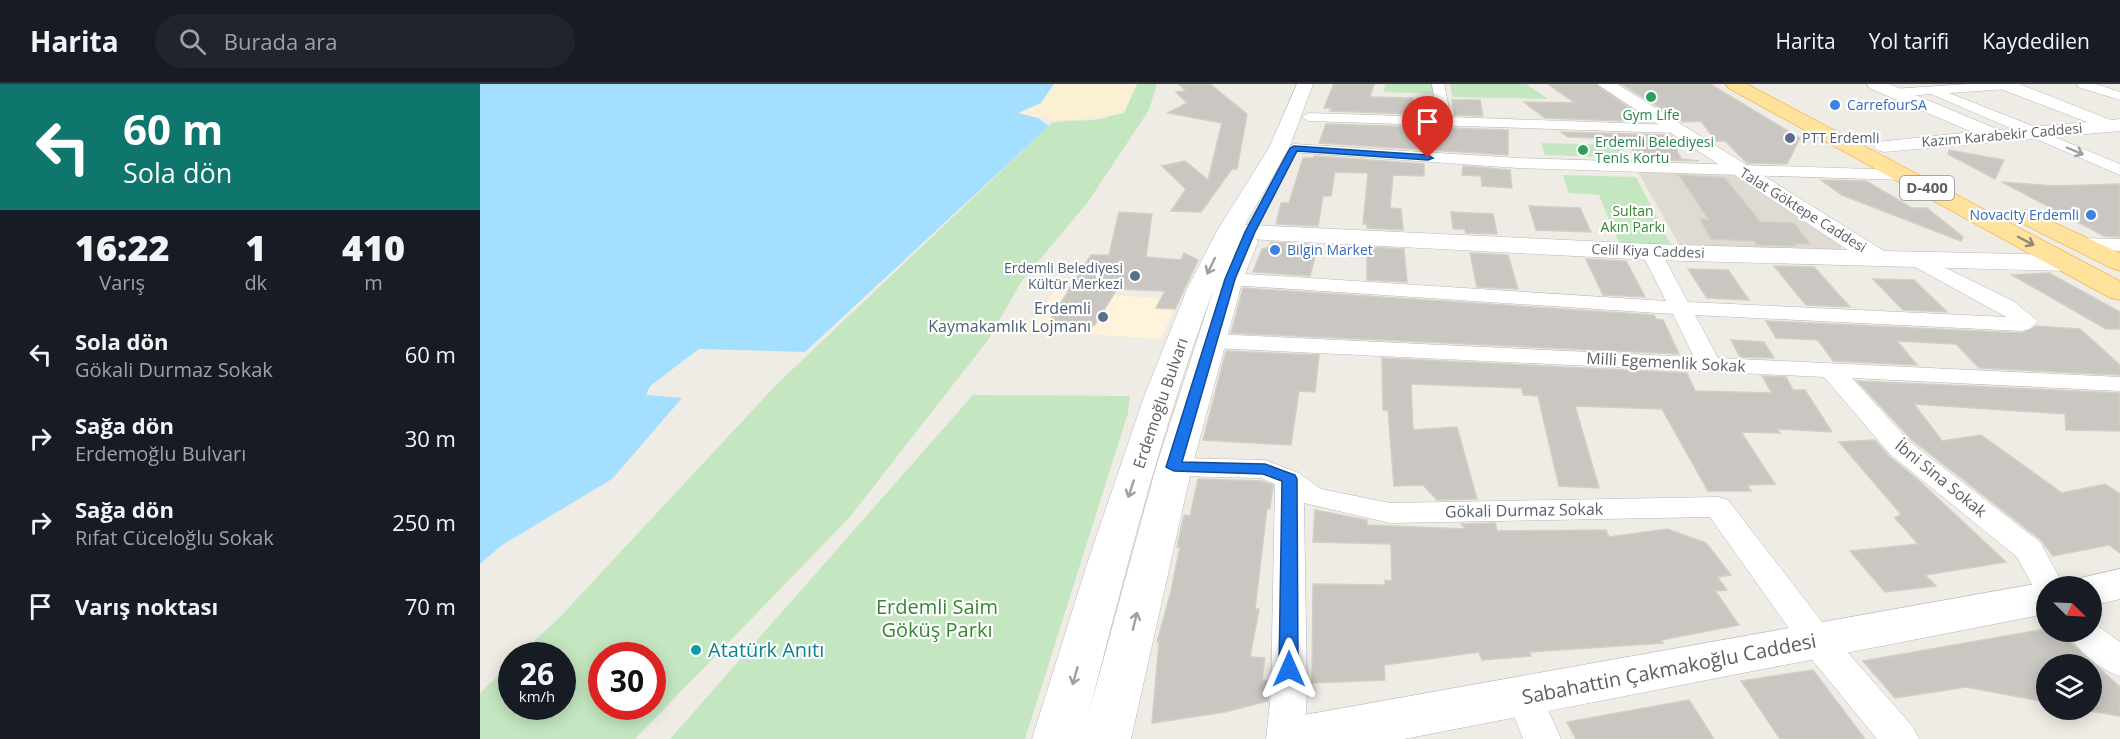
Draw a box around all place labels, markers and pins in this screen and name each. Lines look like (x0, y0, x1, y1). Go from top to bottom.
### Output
marker: Gym Life (1644, 90, 1658, 104)
place label: CarrefourSA (1847, 95, 1927, 114)
pin (1402, 96, 1453, 158)
marker: CarrefourSA (1828, 98, 1842, 112)
place label: Gym Life (1622, 105, 1680, 124)
place label: PTT Erdemli (1802, 128, 1879, 147)
marker: PTT Erdemli (1783, 131, 1797, 145)
place label: Erdemli Belediyesi Tenis Kortu (1595, 132, 1714, 167)
marker: Erdemli Belediyesi Tenis Kortu (1576, 143, 1590, 157)
place label: Novacity Erdemli (1969, 205, 2079, 224)
marker: Novacity Erdemli (2084, 208, 2098, 222)
place label: Bilgin Market (1287, 240, 1373, 259)
marker: Bilgin Market (1268, 243, 1282, 257)
place label: Erdemli Belediyesi Kültür Merkezi (1004, 258, 1123, 293)
marker: Erdemli Belediyesi Kültür Merkezi (1128, 269, 1142, 283)
place label: Erdemli Kaymakamlık Lojmanı (928, 297, 1091, 337)
marker: Erdemli Kaymakamlık Lojmanı (1096, 310, 1110, 324)
place label: Atatürk Anıtı (708, 636, 824, 663)
marker: Atatürk Anıtı (689, 643, 703, 657)

